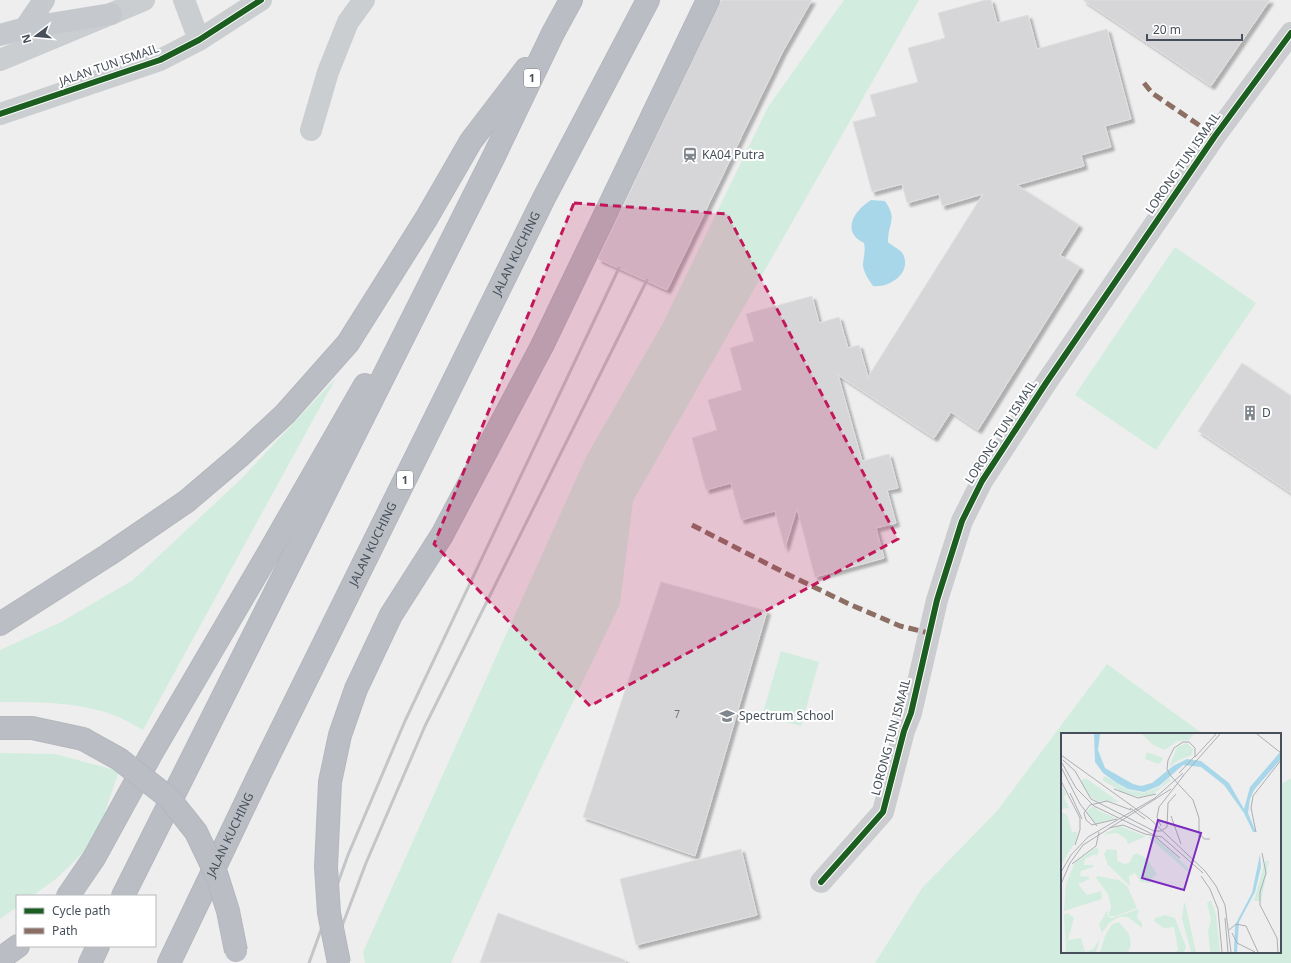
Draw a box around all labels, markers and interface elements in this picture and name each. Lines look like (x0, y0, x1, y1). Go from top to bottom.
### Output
north arrow (16, 16, 56, 56)
scale bar (1147, 16, 1242, 42)
text: 20 m (1153, 21, 1181, 38)
text: N (17, 33, 34, 45)
street label: JALAN TUN ISMAIL (56, 39, 161, 90)
road number: 1 (524, 69, 540, 87)
street label: LORONG TUN ISMAIL (1141, 108, 1224, 217)
station icon: KA04 Putra (681, 146, 699, 164)
place label: KA04 Putra (702, 146, 764, 163)
street label: JALAN KUCHING (488, 208, 544, 299)
street label: LORONG TUN ISMAIL (961, 377, 1041, 487)
building icon: D (1241, 404, 1259, 422)
place label: D (1262, 404, 1271, 421)
road number: 1 (397, 471, 413, 489)
street label: JALAN KUCHING (344, 499, 401, 590)
street label: LORONG TUN ISMAIL (867, 676, 914, 797)
house number: 7 (674, 707, 680, 721)
school or university icon: Spectrum School (718, 707, 736, 725)
place label: Spectrum School (739, 707, 834, 724)
inset map (1061, 733, 1281, 953)
street label: JALAN KUCHING (202, 790, 257, 881)
legend (16, 895, 156, 947)
text: Cycle path (52, 902, 110, 919)
text: Path (52, 922, 78, 939)

